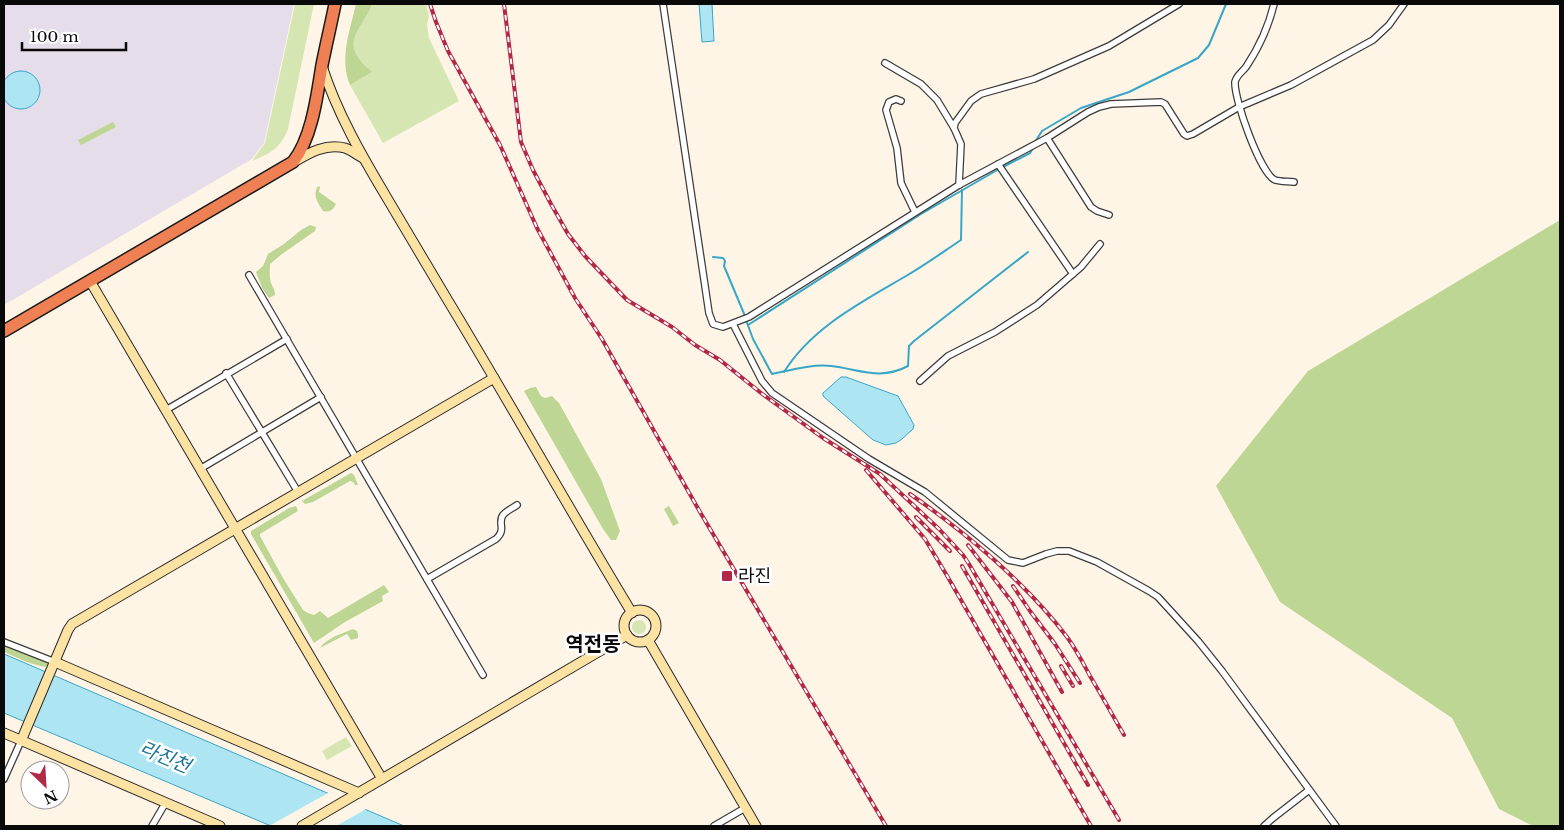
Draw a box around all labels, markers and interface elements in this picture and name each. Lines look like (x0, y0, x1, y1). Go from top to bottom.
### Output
scale bar (22, 20, 126, 52)
text: 100 m (30, 27, 79, 46)
place label: 라진 (738, 565, 771, 587)
marker: 라진 (720, 569, 734, 583)
district label: 역전동 (565, 632, 621, 656)
water label: 라진천 (136, 736, 195, 778)
north arrow (20, 760, 70, 810)
text: N (41, 786, 60, 808)

